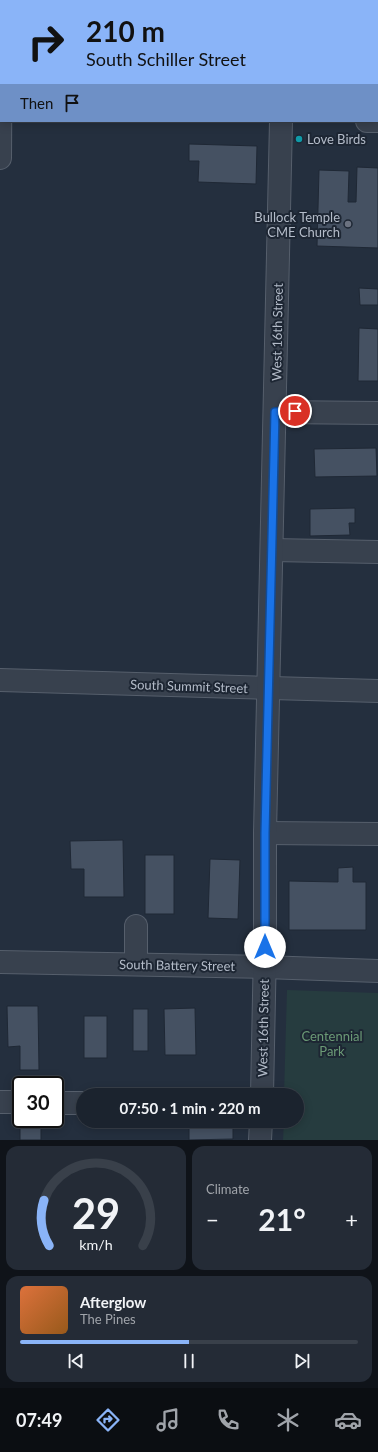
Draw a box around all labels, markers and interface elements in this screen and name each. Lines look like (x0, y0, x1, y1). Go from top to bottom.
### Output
text: 210 m (86, 14, 165, 48)
icon: right (20, 16, 72, 68)
text: South Schiller Street (86, 48, 246, 70)
icon: arrive (61, 92, 83, 114)
text: Then (20, 94, 53, 112)
place label: Love Birds (307, 131, 366, 147)
marker: Love Birds (294, 134, 304, 144)
place label: Bullock Temple CME Church (254, 209, 340, 240)
marker: Bullock Temple CME Church (343, 219, 353, 229)
street label: West 16th Street (268, 283, 286, 381)
pin (278, 394, 312, 428)
icon: arrive (284, 400, 306, 422)
street label: South Summit Street (130, 676, 248, 696)
position arrow (244, 926, 286, 968)
street label: South Battery Street (119, 956, 235, 974)
street label: West 16th Street (254, 979, 272, 1077)
park label: Centennial Park (301, 1028, 363, 1059)
speed limit sign: 30 (12, 1076, 64, 1128)
text: 07:50 · 1 min · 220 m (120, 1099, 260, 1117)
text: Climate (206, 1181, 249, 1197)
text: 29 (72, 1188, 120, 1238)
text: 21° (258, 1201, 306, 1237)
text: − (206, 1206, 219, 1233)
text: + (345, 1206, 358, 1233)
text: km/h (79, 1236, 113, 1253)
text: Afterglow (80, 1293, 146, 1311)
text: The Pines (80, 1311, 136, 1327)
icon: previous (65, 1350, 87, 1372)
icon: pause (178, 1350, 200, 1372)
icon: next (291, 1350, 313, 1372)
icon: directions (94, 1406, 122, 1434)
icon: music (154, 1406, 182, 1434)
icon: phone (214, 1406, 242, 1434)
icon: climate (274, 1406, 302, 1434)
icon: car (334, 1406, 362, 1434)
text: 07:49 (16, 1409, 62, 1431)

